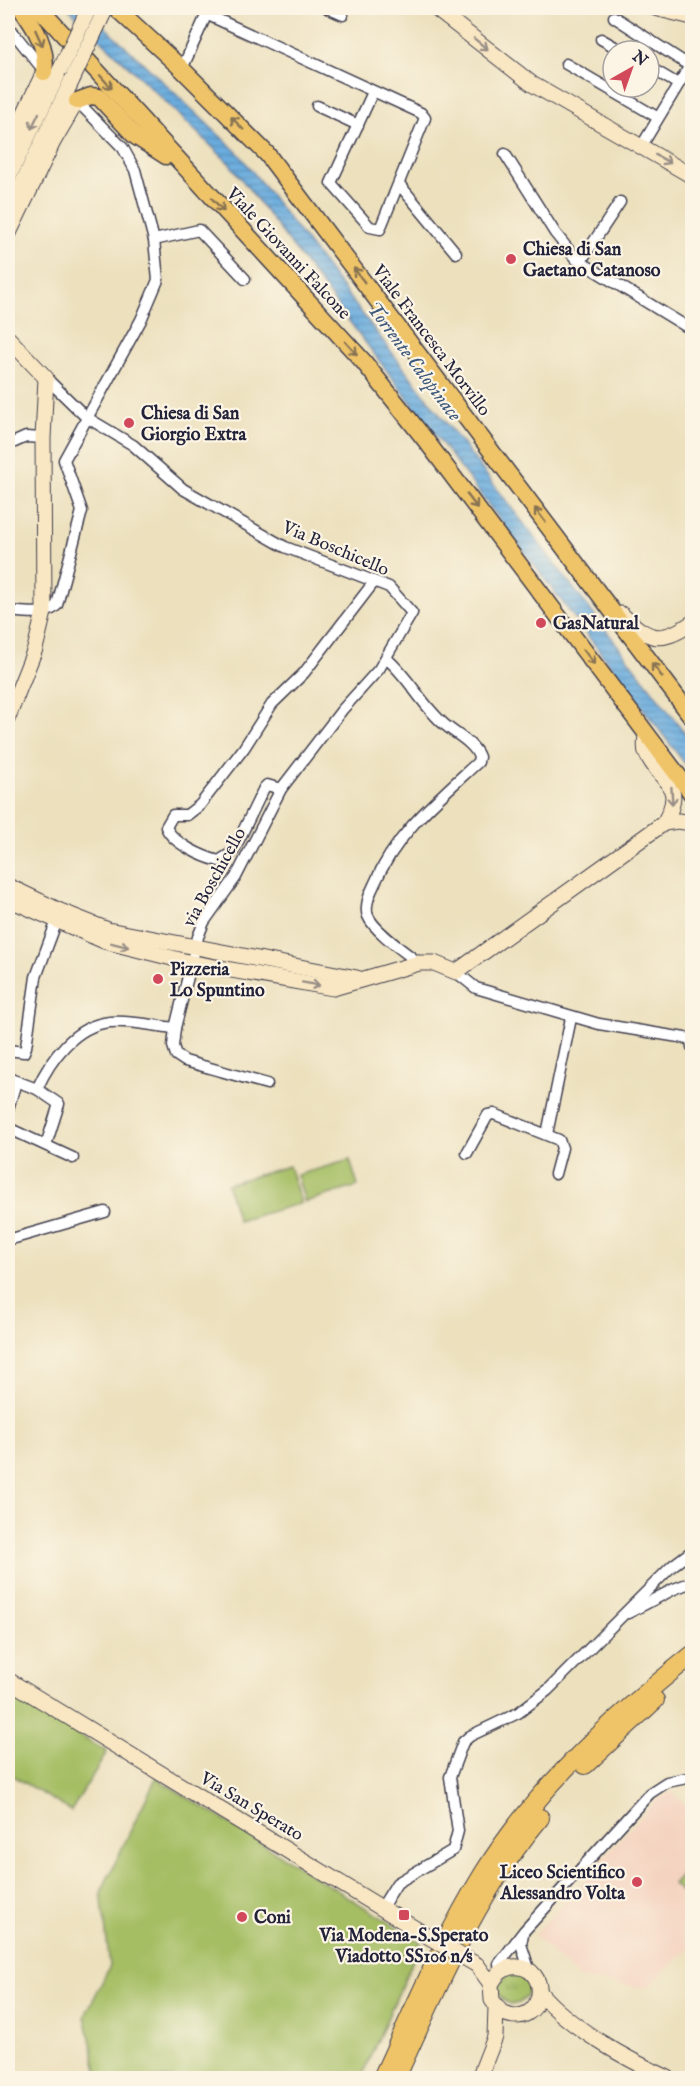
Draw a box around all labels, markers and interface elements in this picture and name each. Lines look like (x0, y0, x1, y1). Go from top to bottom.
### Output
one-way arrow (34, 28, 45, 46)
one-way arrow (473, 38, 489, 51)
north arrow (601, 39, 661, 99)
text: N (627, 46, 651, 71)
one-way arrow (99, 75, 113, 90)
one-way arrow (29, 111, 41, 129)
one-way arrow (230, 116, 244, 131)
one-way arrow (654, 154, 671, 166)
street label: Viale Giovanni Falcone (220, 182, 355, 325)
one-way arrow (211, 198, 226, 213)
place label: Chiesa di San Gaetano Catanoso (523, 239, 661, 283)
marker: Chiesa di San Gaetano Catanoso (504, 252, 518, 266)
street label: Viale Francesca Morvillo (366, 260, 495, 421)
one-way arrow (353, 267, 366, 283)
water label: Torrente Calopinace (361, 297, 467, 427)
one-way arrow (344, 340, 358, 355)
place label: Chiesa di San Giorgio Extra (141, 403, 247, 447)
marker: Chiesa di San Giorgio Extra (122, 416, 136, 430)
one-way arrow (465, 493, 478, 509)
one-way arrow (533, 507, 546, 523)
street label: Via Boschicello (278, 516, 393, 582)
place label: GasNatural (553, 613, 640, 636)
marker: GasNatural (534, 616, 548, 630)
one-way arrow (582, 649, 595, 665)
one-way arrow (651, 663, 664, 679)
one-way arrow (666, 786, 677, 805)
street label: via Boschicello (179, 824, 252, 931)
one-way arrow (110, 939, 129, 951)
place label: Pizzeria Lo Spuntino (170, 959, 265, 1003)
marker: Pizzeria Lo Spuntino (151, 972, 165, 986)
one-way arrow (300, 979, 320, 990)
street label: Via San Sperato (195, 1767, 307, 1847)
place label: Liceo Scientifico Alessandro Volta (499, 1862, 626, 1906)
marker: Liceo Scientifico Alessandro Volta (630, 1875, 644, 1889)
place label: Coni (254, 1907, 291, 1930)
marker: Via Modena-S.Sperato Viadotto SS106 n/s (397, 1908, 411, 1922)
marker: Coni (235, 1910, 249, 1924)
place label: Via Modena-S.Sperato Viadotto SS106 n/s (319, 1925, 489, 1969)

